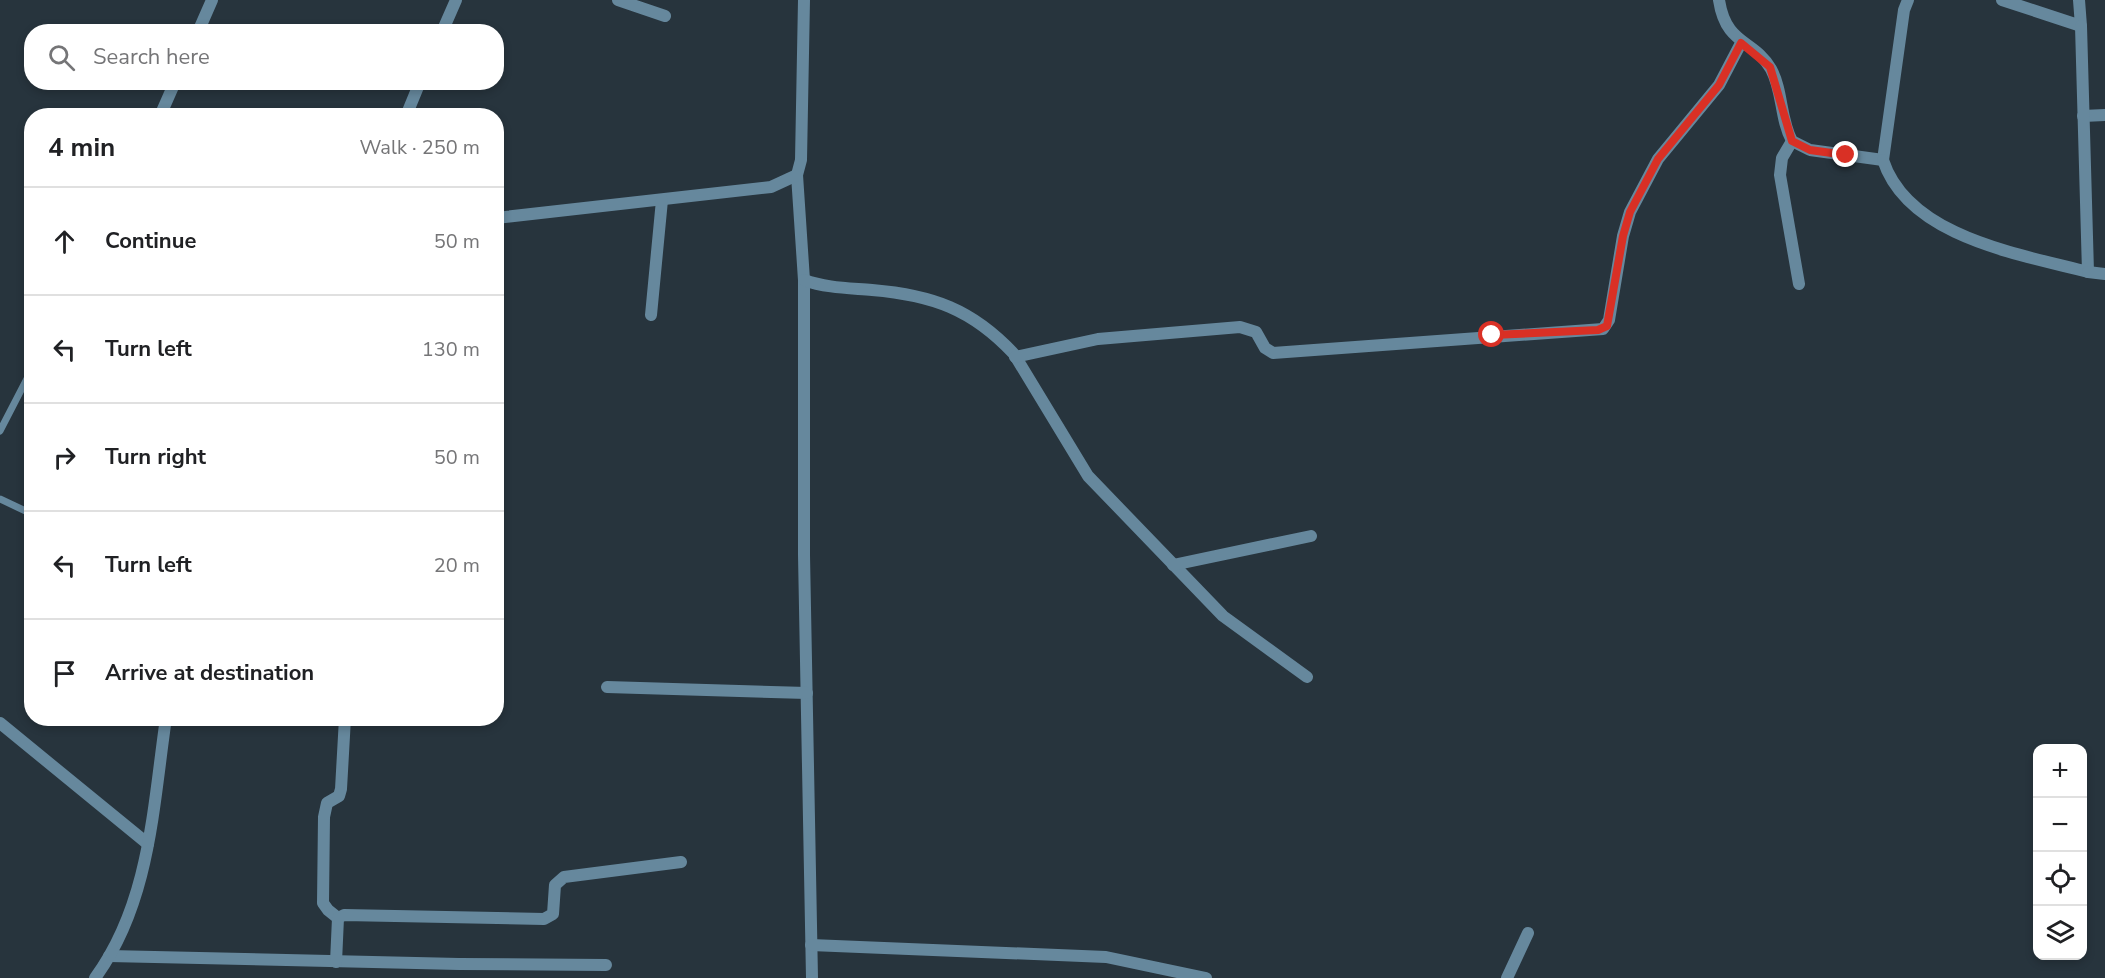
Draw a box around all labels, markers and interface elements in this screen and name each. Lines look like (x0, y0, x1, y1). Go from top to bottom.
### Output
search box (24, 24, 504, 90)
icon: search (45, 41, 78, 74)
text: Search here (93, 42, 210, 72)
text: 4 min (48, 130, 115, 165)
text: Walk · 250 m (360, 134, 480, 161)
route end (1832, 141, 1858, 167)
icon: ahead (48, 225, 81, 258)
text: Continue (105, 226, 196, 256)
text: 50 m (434, 228, 480, 255)
route start (1478, 321, 1504, 347)
icon: left (48, 333, 81, 366)
text: Turn left (105, 334, 192, 364)
text: 130 m (422, 336, 480, 363)
icon: right (48, 441, 81, 474)
text: Turn right (105, 442, 206, 472)
text: 50 m (434, 444, 480, 471)
icon: left (48, 549, 81, 582)
text: Turn left (105, 550, 192, 580)
text: 20 m (434, 552, 480, 579)
icon: arrive (48, 657, 81, 690)
text: Arrive at destination (105, 658, 314, 688)
map controls (2033, 744, 2087, 960)
button: + (2033, 744, 2087, 798)
button: − (2033, 798, 2087, 852)
button: locate (2033, 852, 2087, 906)
button: layers (2033, 906, 2087, 960)

